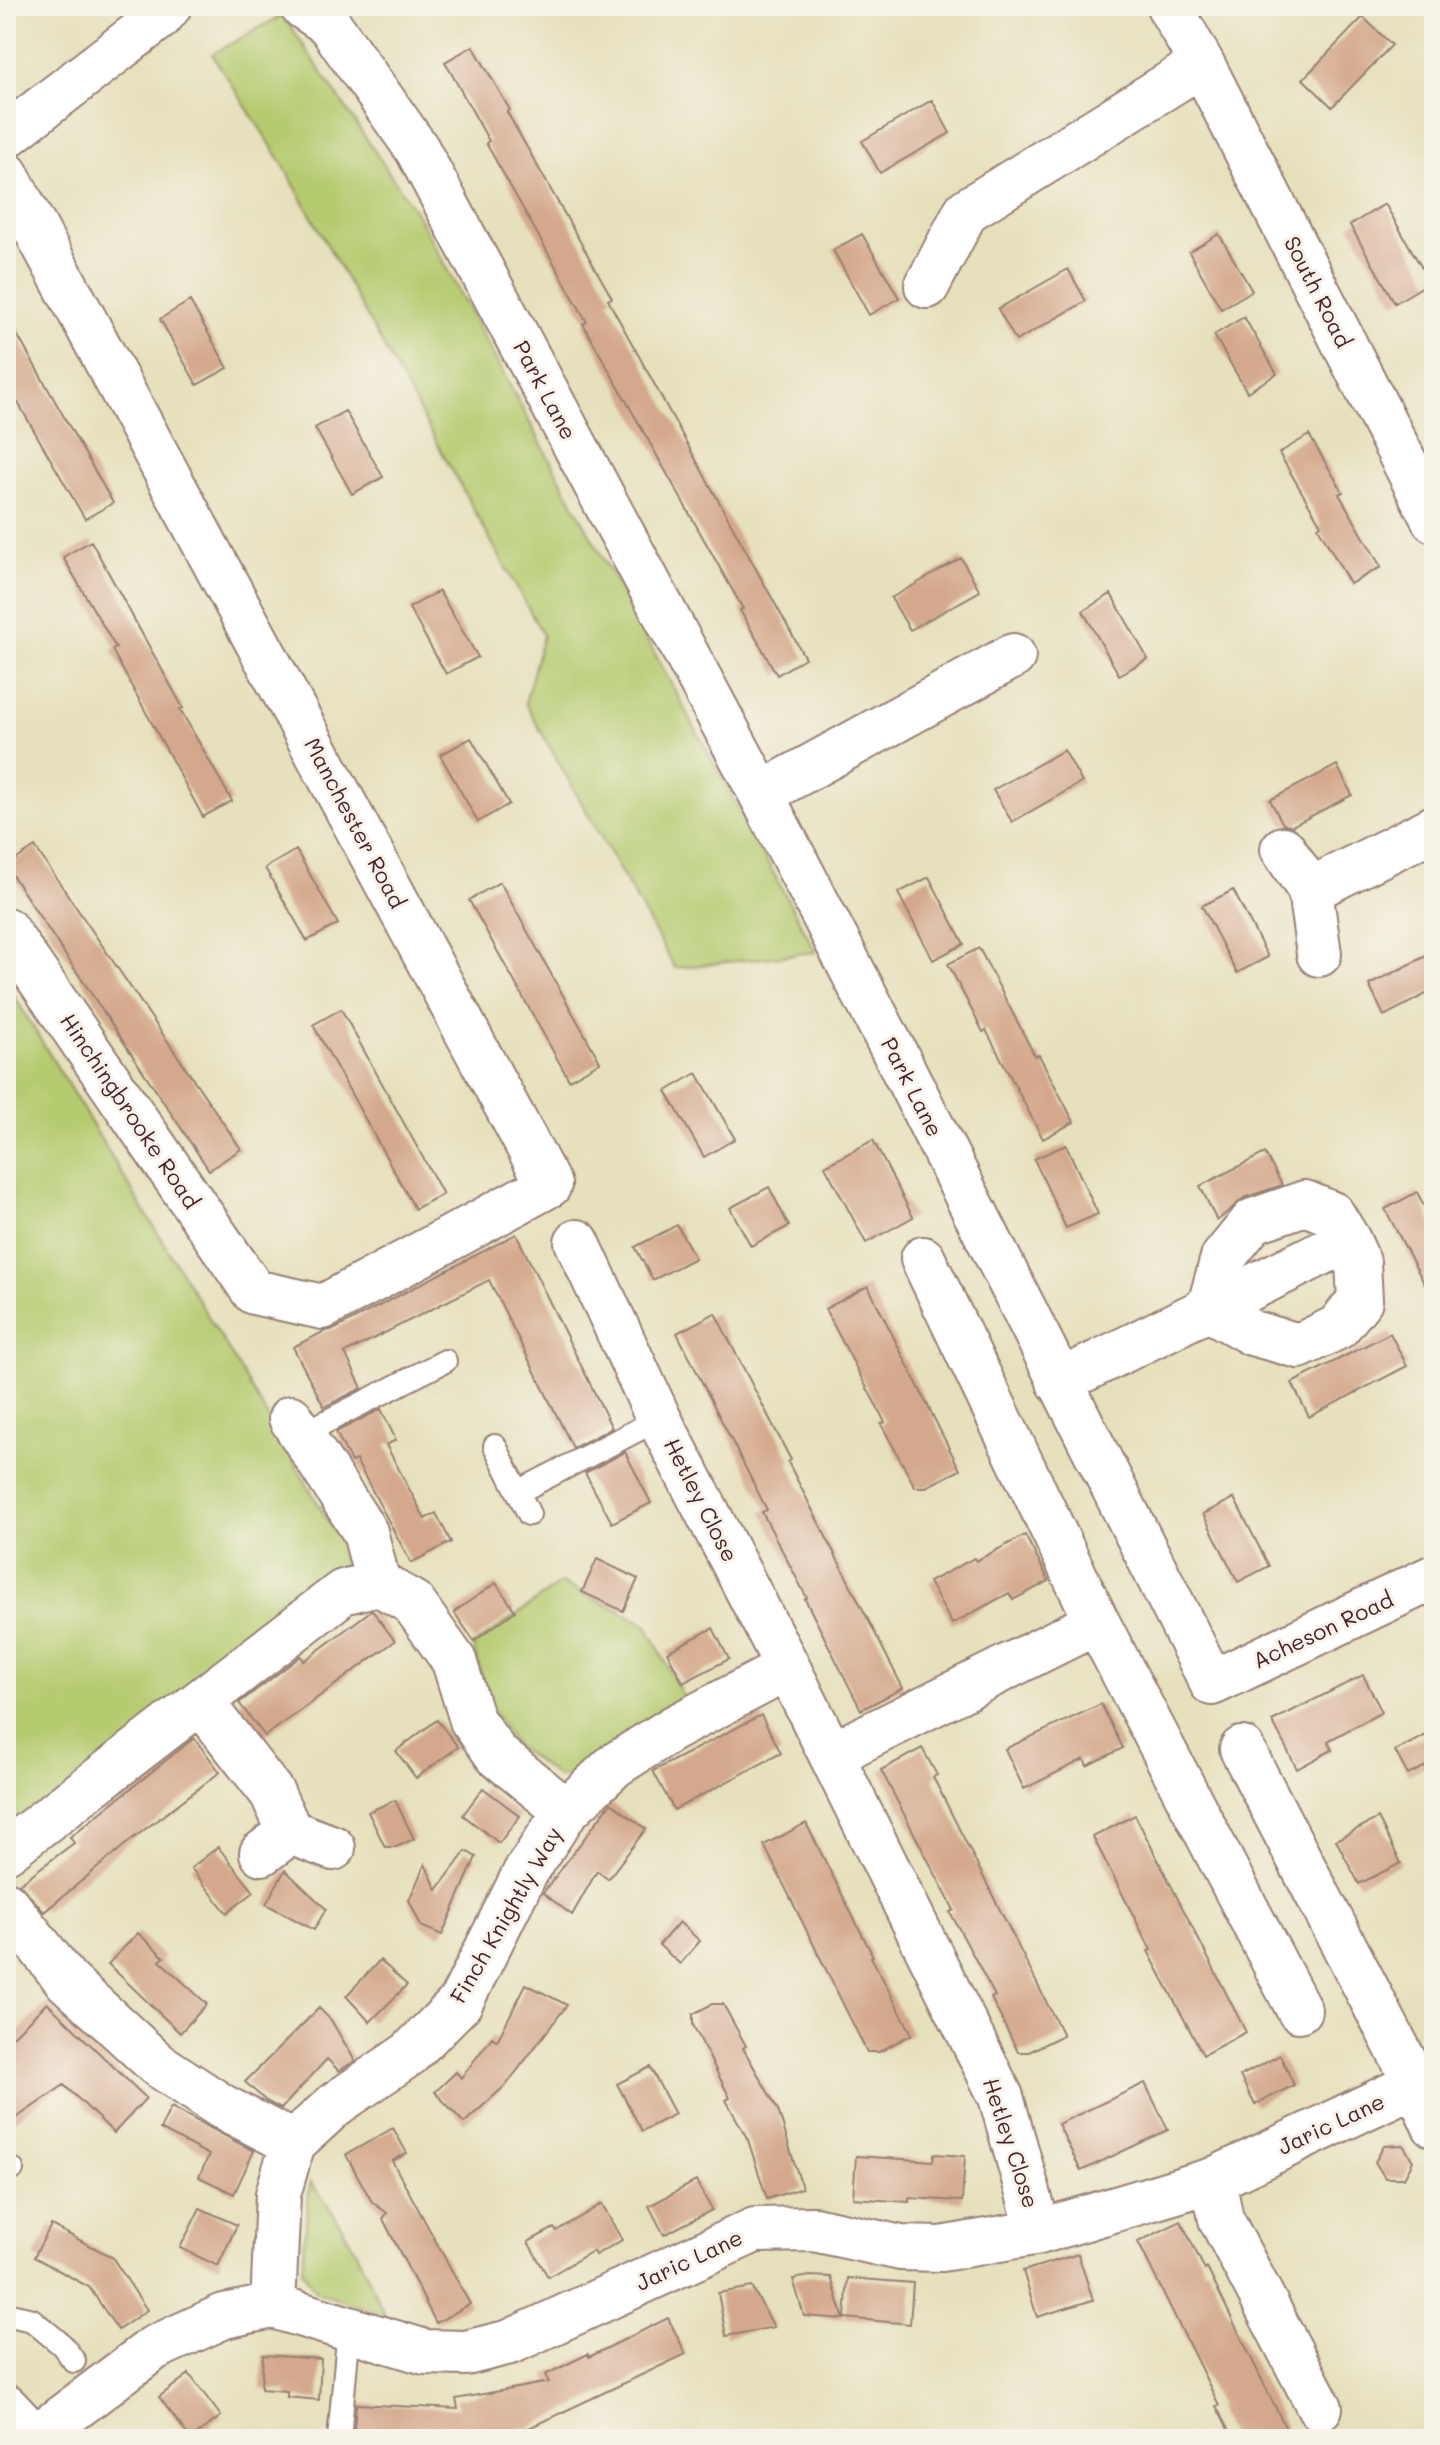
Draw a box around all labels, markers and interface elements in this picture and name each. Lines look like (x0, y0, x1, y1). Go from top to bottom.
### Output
street label: South Road (1278, 231, 1359, 352)
street label: Park Lane (507, 335, 584, 444)
street label: Manchester Road (298, 732, 413, 913)
street label: Hinchingbrooke Road (54, 1007, 207, 1214)
street label: Park Lane (875, 1032, 950, 1141)
street label: Hetley Close (658, 1433, 745, 1567)
street label: Acheson Road (1248, 1584, 1398, 1675)
street label: Finch Knightly Way (443, 1821, 568, 2008)
street label: Hetley Close (977, 2074, 1046, 2212)
street label: Jaric Lane (1273, 2086, 1389, 2161)
street label: Jaric Lane (631, 2222, 747, 2297)

